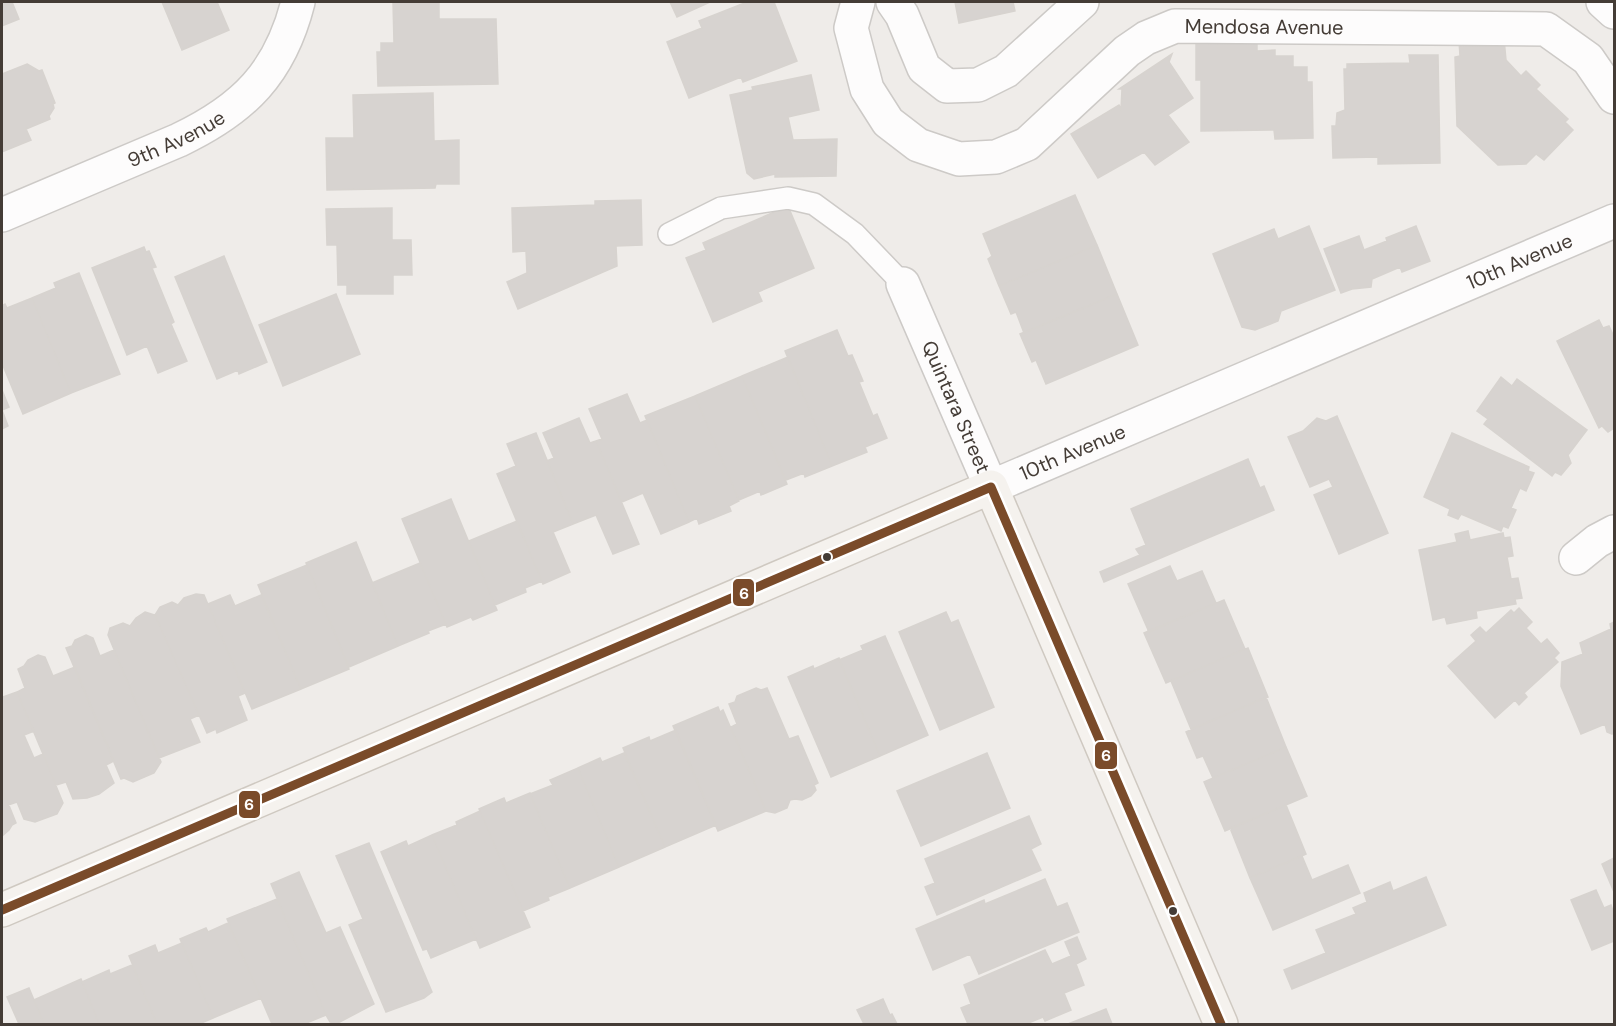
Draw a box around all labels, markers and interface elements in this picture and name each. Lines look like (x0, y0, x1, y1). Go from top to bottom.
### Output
street label: Mendosa Avenue (1185, 13, 1343, 40)
street label: 9th Avenue (123, 104, 230, 173)
street label: 10th Avenue (1463, 227, 1576, 295)
street label: Quintara Street (916, 336, 997, 478)
street label: 10th Avenue (1016, 418, 1130, 486)
unlabelled marker (821, 551, 833, 563)
line badge: 6 (732, 578, 755, 607)
text: 6 (739, 583, 749, 604)
line badge: 6 (1094, 741, 1118, 770)
text: 6 (1101, 745, 1111, 766)
line badge: 6 (238, 790, 261, 819)
text: 6 (244, 794, 254, 815)
unlabelled marker (1167, 905, 1179, 917)

